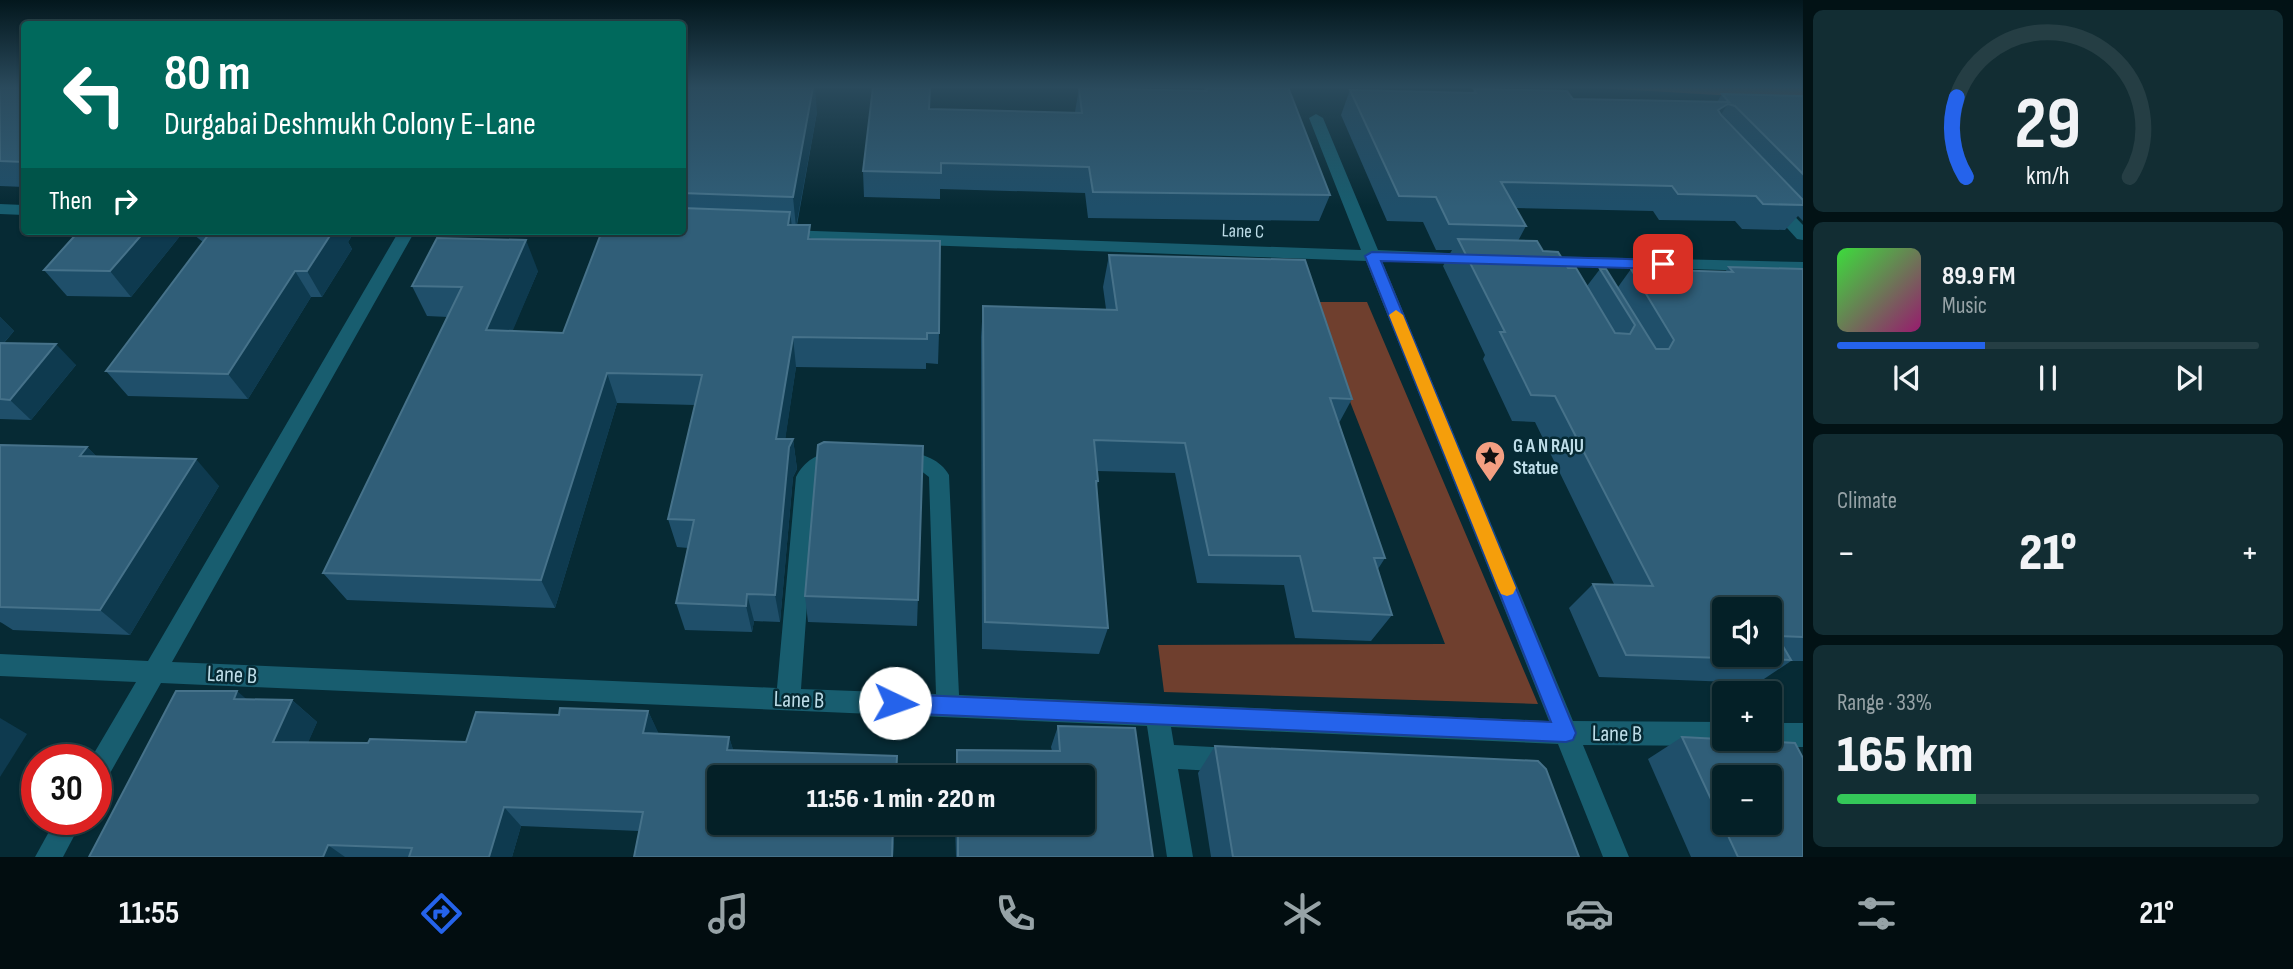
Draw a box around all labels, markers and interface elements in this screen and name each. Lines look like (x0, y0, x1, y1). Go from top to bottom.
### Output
text: 80 m (164, 45, 251, 104)
icon: left (49, 49, 140, 140)
text: 29 (2015, 81, 2081, 169)
text: Durgabai Deshmukh Colony E-Lane (164, 105, 536, 144)
text: km/h (2026, 161, 2070, 192)
icon: right (106, 182, 144, 220)
text: Then (49, 186, 92, 217)
street label: Lane C (1221, 219, 1265, 244)
pin (1633, 234, 1693, 294)
icon: arrive (1644, 245, 1682, 283)
text: 89.9 FM (1942, 261, 2015, 292)
text: Music (1942, 292, 1987, 320)
icon: previous (1888, 359, 1926, 397)
icon: pause (2029, 359, 2067, 397)
icon: next (2170, 359, 2208, 397)
place label: G A N RAJU Statue (1513, 435, 1584, 480)
place icon: G A N RAJU Statue (1473, 439, 1507, 483)
text: Climate (1837, 487, 1897, 515)
text: 21° (2019, 522, 2077, 585)
text: − (1837, 531, 1856, 576)
text: + (2240, 531, 2259, 576)
map controls (1712, 597, 1782, 835)
button: sound (1712, 597, 1782, 667)
street label: Lane B (206, 660, 258, 690)
position arrow (858, 666, 932, 740)
button: + (1712, 681, 1782, 751)
street label: Lane B (773, 685, 825, 715)
text: Range · 33% (1837, 689, 1932, 717)
street label: Lane B (1592, 720, 1642, 748)
text: 165 km (1837, 724, 1973, 787)
speed limit sign: 30 (21, 744, 112, 835)
button: − (1712, 765, 1782, 835)
text: 11:56 · 1 min · 220 m (807, 784, 995, 815)
icon: directions (417, 889, 466, 938)
icon: music (704, 889, 753, 938)
icon: phone (991, 889, 1040, 938)
icon: climate (1278, 889, 1327, 938)
icon: car (1565, 889, 1614, 938)
icon: filters (1852, 889, 1901, 938)
text: 11:55 (119, 894, 179, 933)
text: 21° (2139, 894, 2174, 933)

